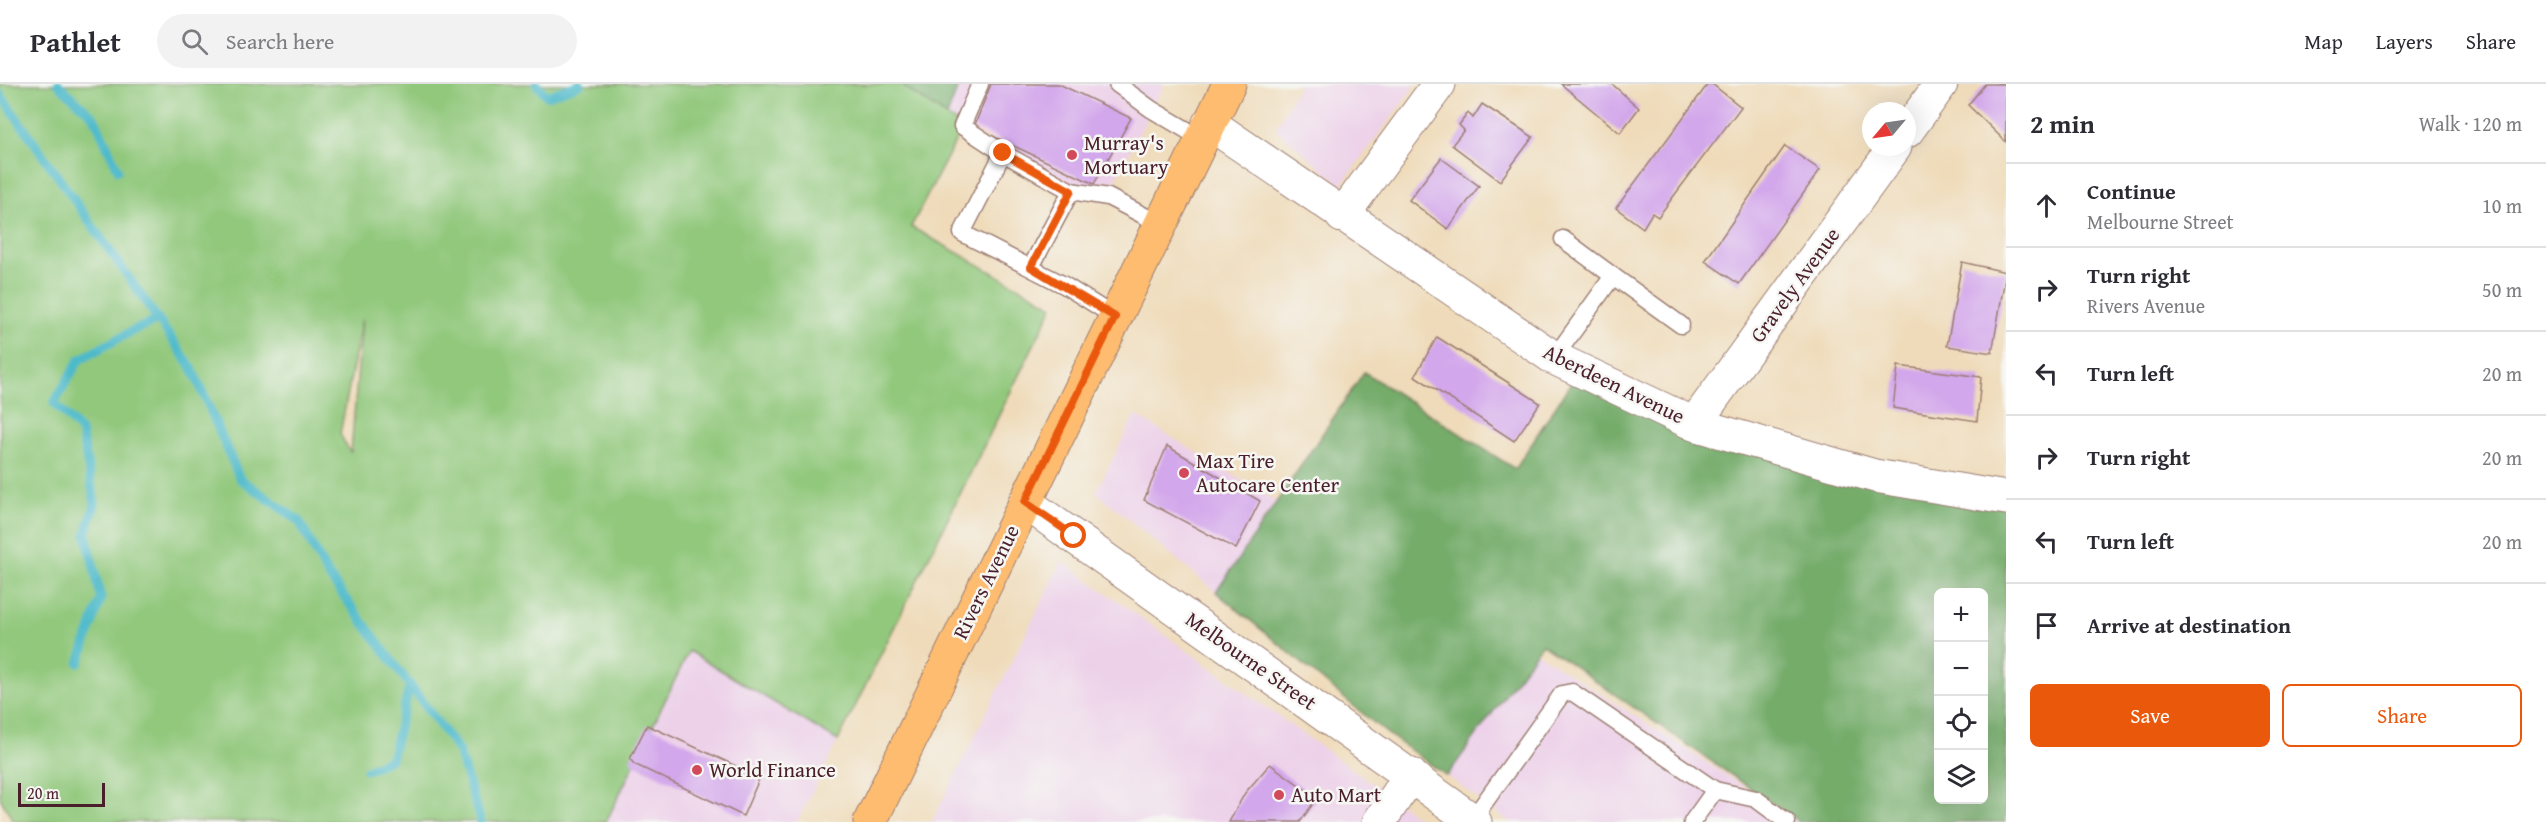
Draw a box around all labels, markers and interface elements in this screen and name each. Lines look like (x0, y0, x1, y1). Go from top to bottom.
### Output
search box (157, 14, 577, 68)
text: Pathlet (30, 21, 121, 62)
icon: search (178, 25, 211, 58)
text: Search here (226, 25, 334, 57)
text: Map (2304, 26, 2343, 57)
text: Layers (2376, 26, 2433, 57)
text: Share (2466, 26, 2516, 57)
north arrow (1862, 102, 1916, 156)
text: 2 min (2030, 104, 2095, 143)
text: Walk · 120 m (2419, 109, 2522, 138)
place label: Murray's Mortuary (1084, 127, 1169, 182)
route end (989, 139, 1015, 165)
marker: Murray's Mortuary (1065, 148, 1079, 162)
text: Continue (2087, 175, 2176, 207)
icon: ahead (2030, 189, 2063, 222)
text: 10 m (2482, 191, 2522, 220)
text: Melbourne Street (2087, 207, 2234, 236)
street label: Gravely Avenue (1742, 221, 1847, 349)
text: Turn right (2087, 259, 2190, 291)
icon: right (2030, 273, 2063, 306)
text: 50 m (2482, 275, 2522, 304)
text: Rivers Avenue (2087, 291, 2205, 320)
street label: Aberdeen Avenue (1538, 336, 1690, 431)
icon: left (2030, 357, 2063, 390)
text: Turn left (2087, 357, 2174, 389)
text: 20 m (2482, 359, 2522, 388)
icon: right (2030, 441, 2063, 474)
text: Turn right (2087, 441, 2190, 473)
text: 20 m (2482, 443, 2522, 472)
place label: Max Tire Autocare Center (1196, 445, 1340, 500)
marker: Max Tire Autocare Center (1177, 466, 1191, 480)
street label: Rivers Avenue (944, 519, 1027, 644)
route start (1060, 522, 1086, 548)
icon: left (2030, 525, 2063, 558)
text: Turn left (2087, 525, 2174, 557)
text: 20 m (2482, 527, 2522, 556)
map controls (1934, 588, 1988, 804)
button: + (1934, 588, 1988, 642)
street label: Melbourne Street (1179, 604, 1324, 718)
icon: arrive (2030, 609, 2063, 642)
text: Arrive at destination (2087, 609, 2291, 641)
button: − (1934, 642, 1988, 696)
button: Save (2030, 684, 2270, 747)
button: Share (2282, 684, 2522, 747)
button: locate (1934, 696, 1988, 750)
button: layers (1934, 750, 1988, 804)
place label: World Finance (709, 754, 836, 785)
marker: World Finance (690, 763, 704, 777)
place label: Auto Mart (1291, 779, 1382, 810)
scale bar (18, 780, 105, 808)
text: 20 m (27, 781, 59, 805)
marker: Auto Mart (1272, 788, 1286, 802)

